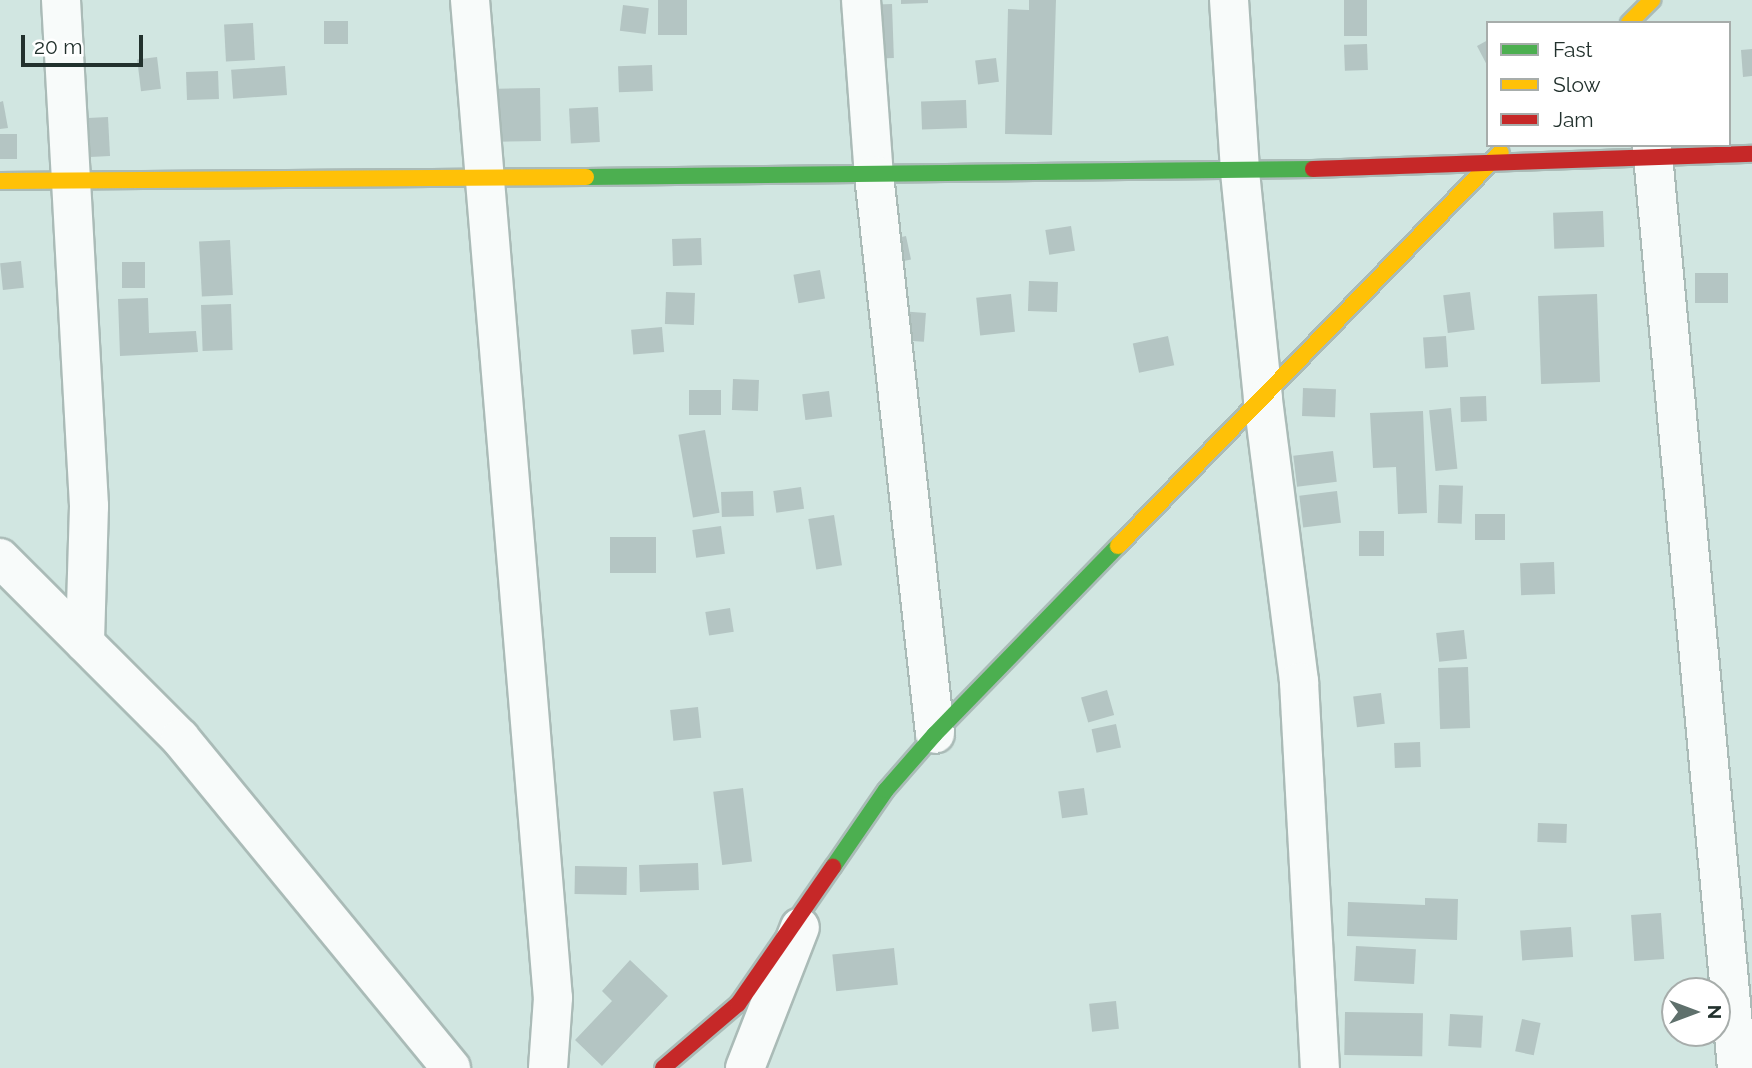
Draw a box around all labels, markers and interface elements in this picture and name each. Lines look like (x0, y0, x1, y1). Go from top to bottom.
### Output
scale bar (24, 21, 147, 65)
legend (1486, 21, 1731, 147)
text: 20 m (34, 34, 82, 59)
text: Fast (1553, 37, 1593, 62)
text: Slow (1553, 72, 1601, 97)
text: Jam (1553, 107, 1594, 132)
north arrow (1661, 977, 1731, 1047)
text: N (1704, 1005, 1726, 1019)

